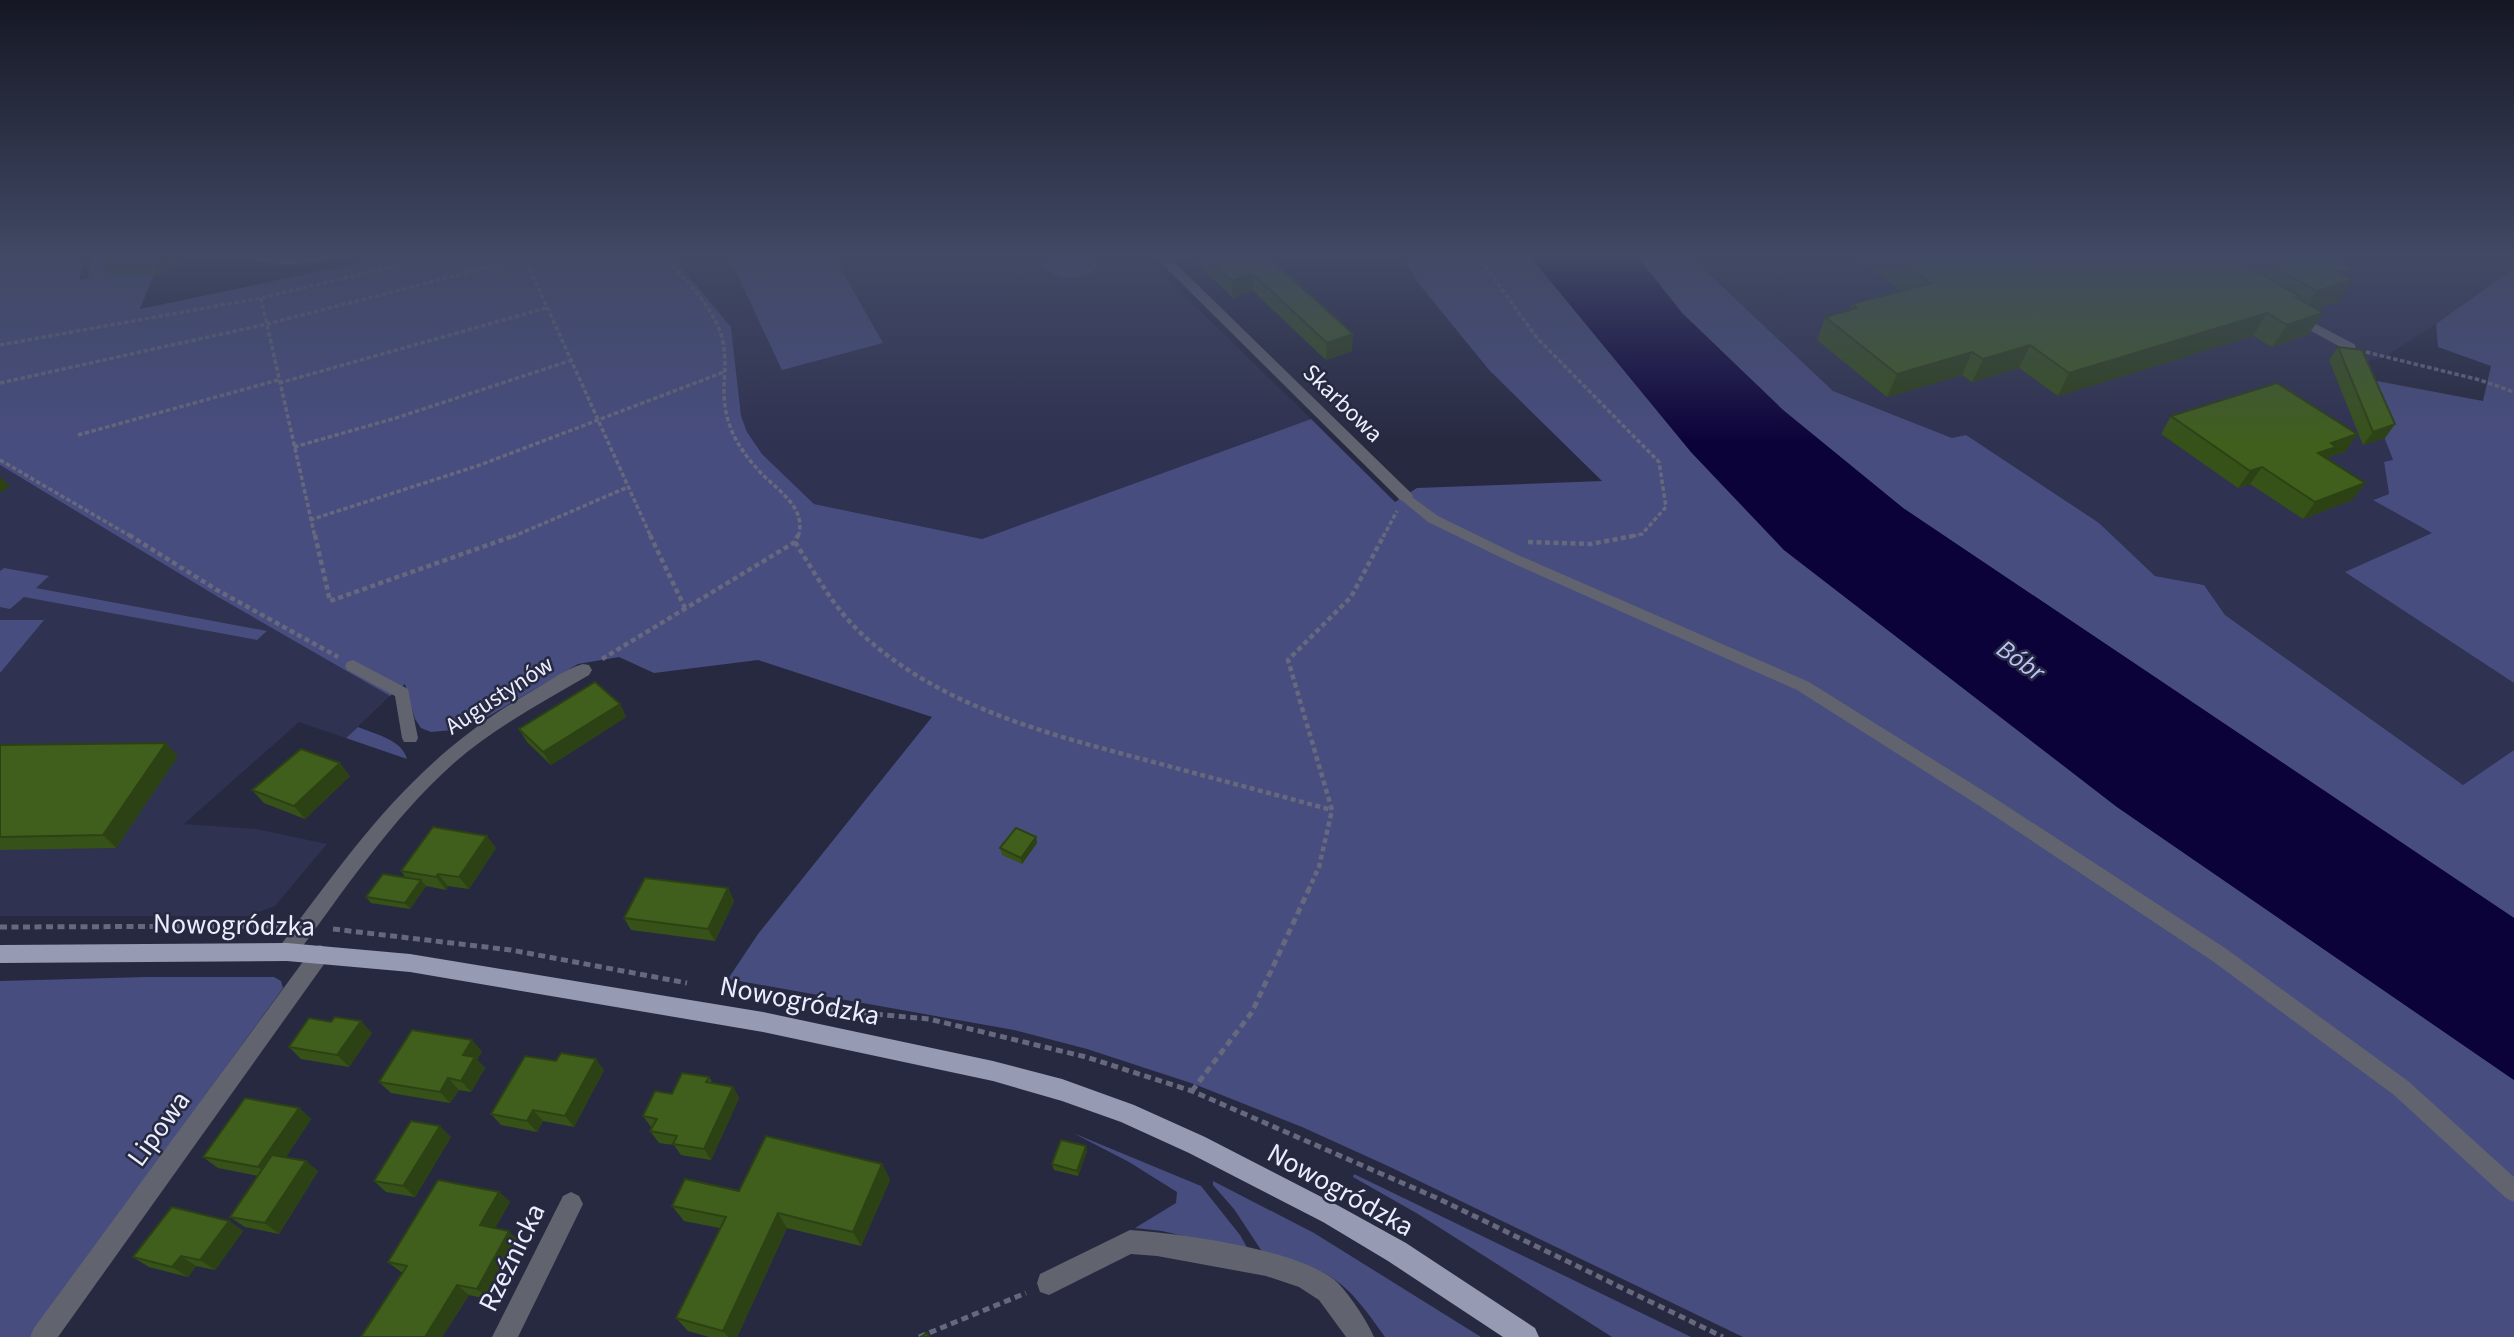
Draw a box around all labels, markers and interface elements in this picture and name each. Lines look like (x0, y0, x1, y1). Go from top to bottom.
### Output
street label: Skarbowa (1294, 356, 1391, 451)
water label: Bóbr (1989, 631, 2053, 691)
street label: Augustynów (438, 647, 561, 744)
street label: Nowogródzka (153, 904, 315, 946)
street label: Nowogródzka (716, 966, 883, 1036)
street label: Lipowa (118, 1082, 200, 1175)
street label: Nowogródzka (1260, 1133, 1421, 1247)
street label: Rzeźnicka (469, 1197, 555, 1318)

